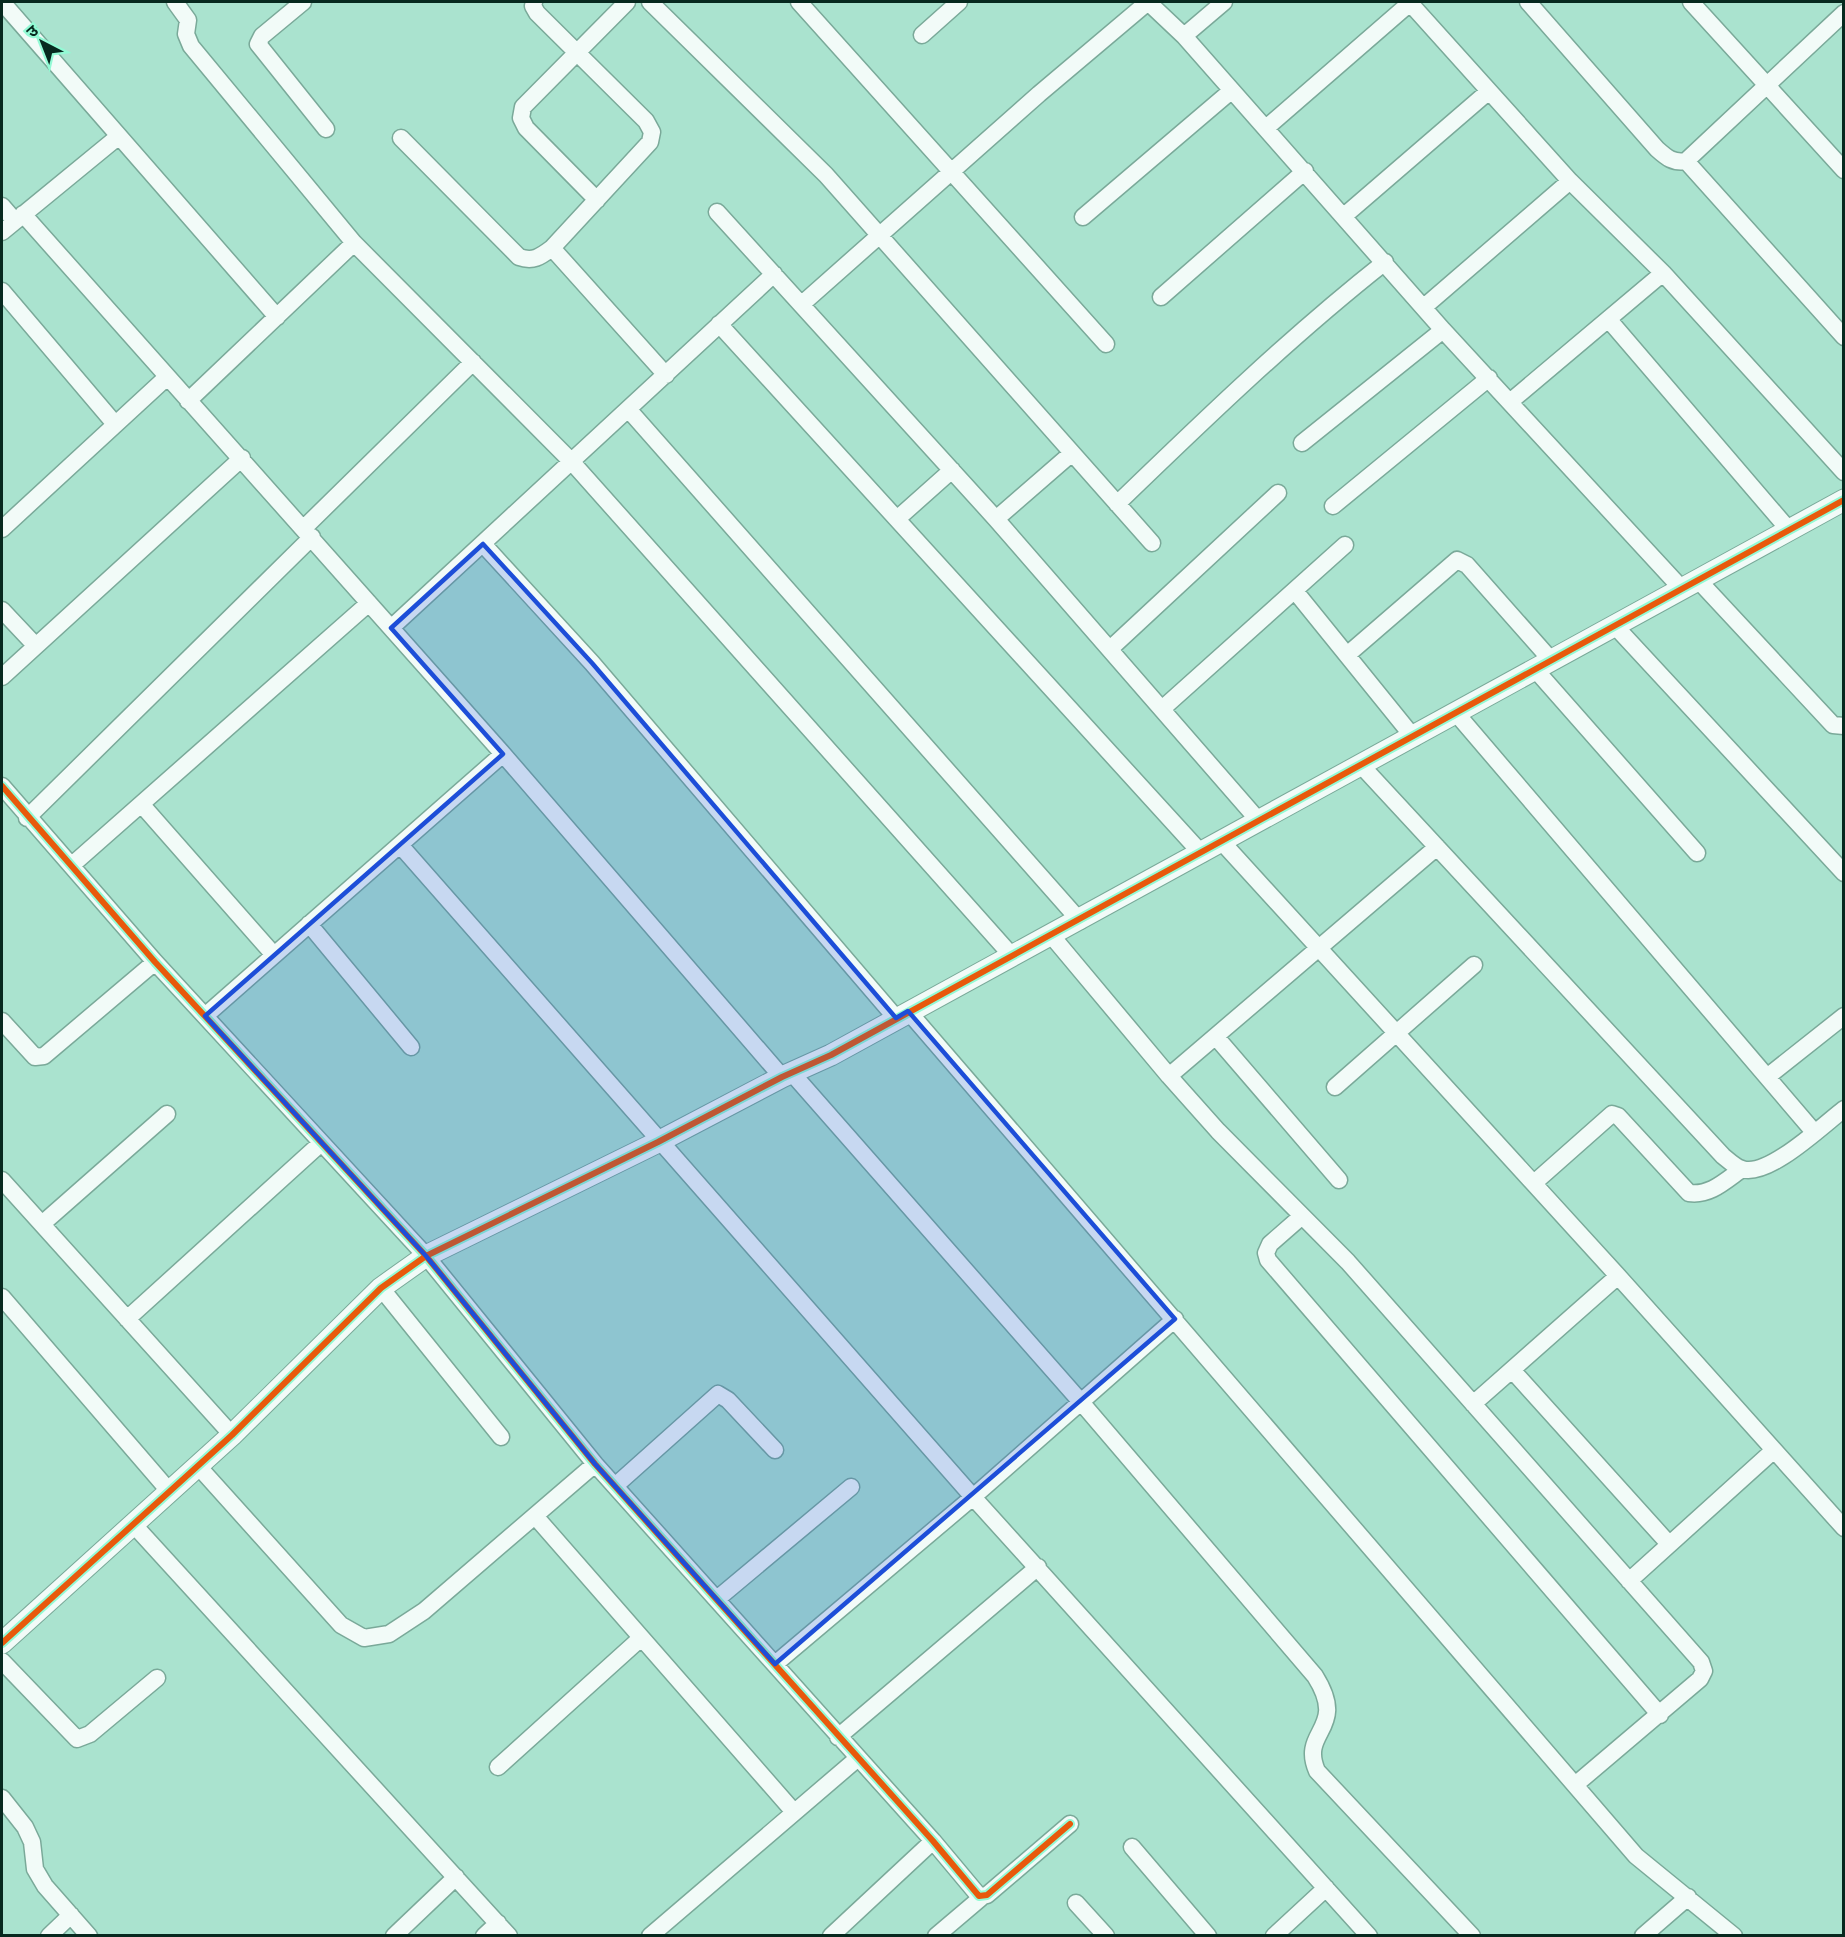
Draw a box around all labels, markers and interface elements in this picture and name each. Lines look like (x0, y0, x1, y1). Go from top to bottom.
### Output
north arrow (12, 12, 72, 72)
text: उ (22, 21, 43, 42)

